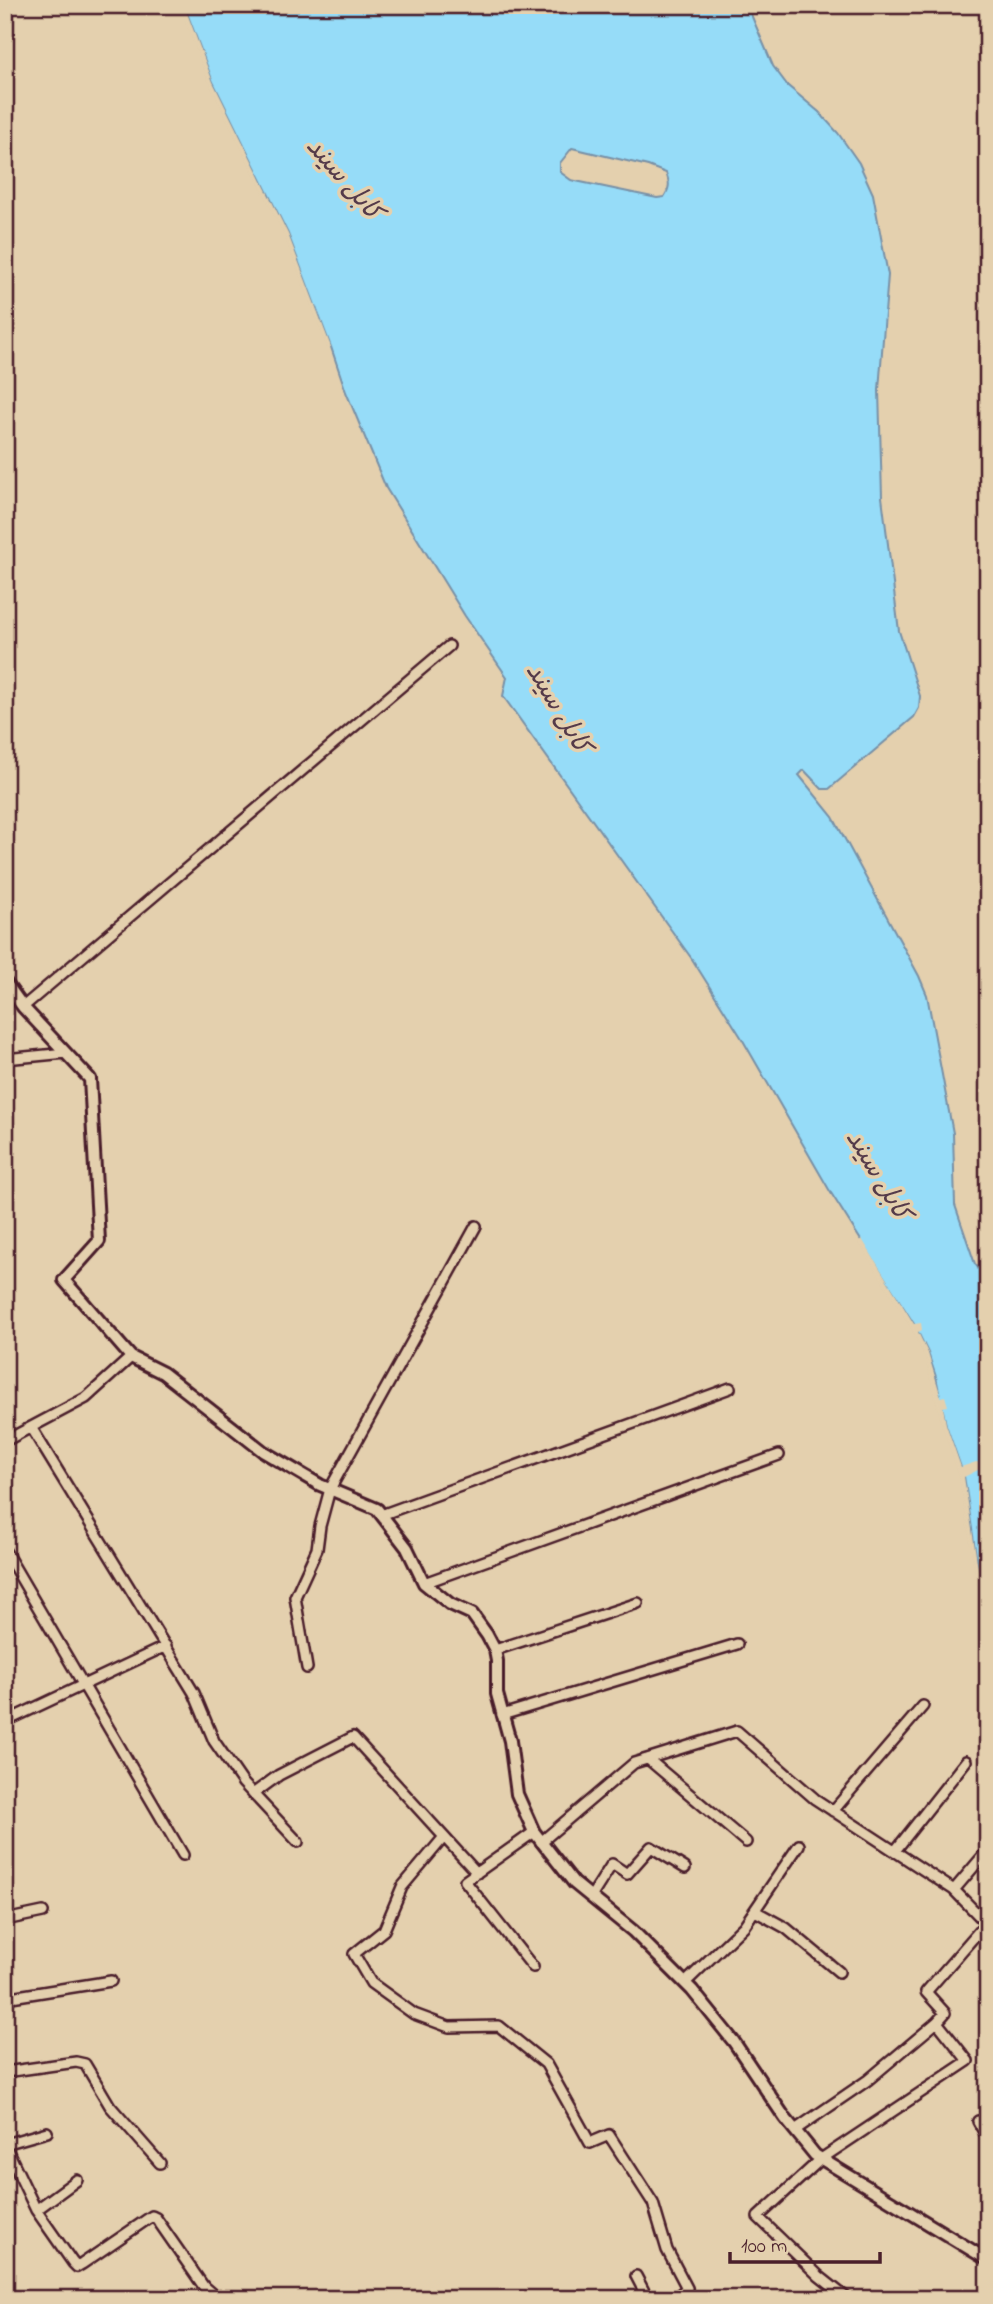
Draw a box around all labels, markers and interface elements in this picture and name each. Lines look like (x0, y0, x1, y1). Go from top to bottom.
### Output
water label: کابل سيند (296, 130, 393, 234)
water label: کابل سيند (515, 656, 602, 766)
water label: کابل سيند (835, 1123, 922, 1233)
scale bar (730, 2220, 881, 2264)
text: 100 m (741, 2232, 787, 2262)

